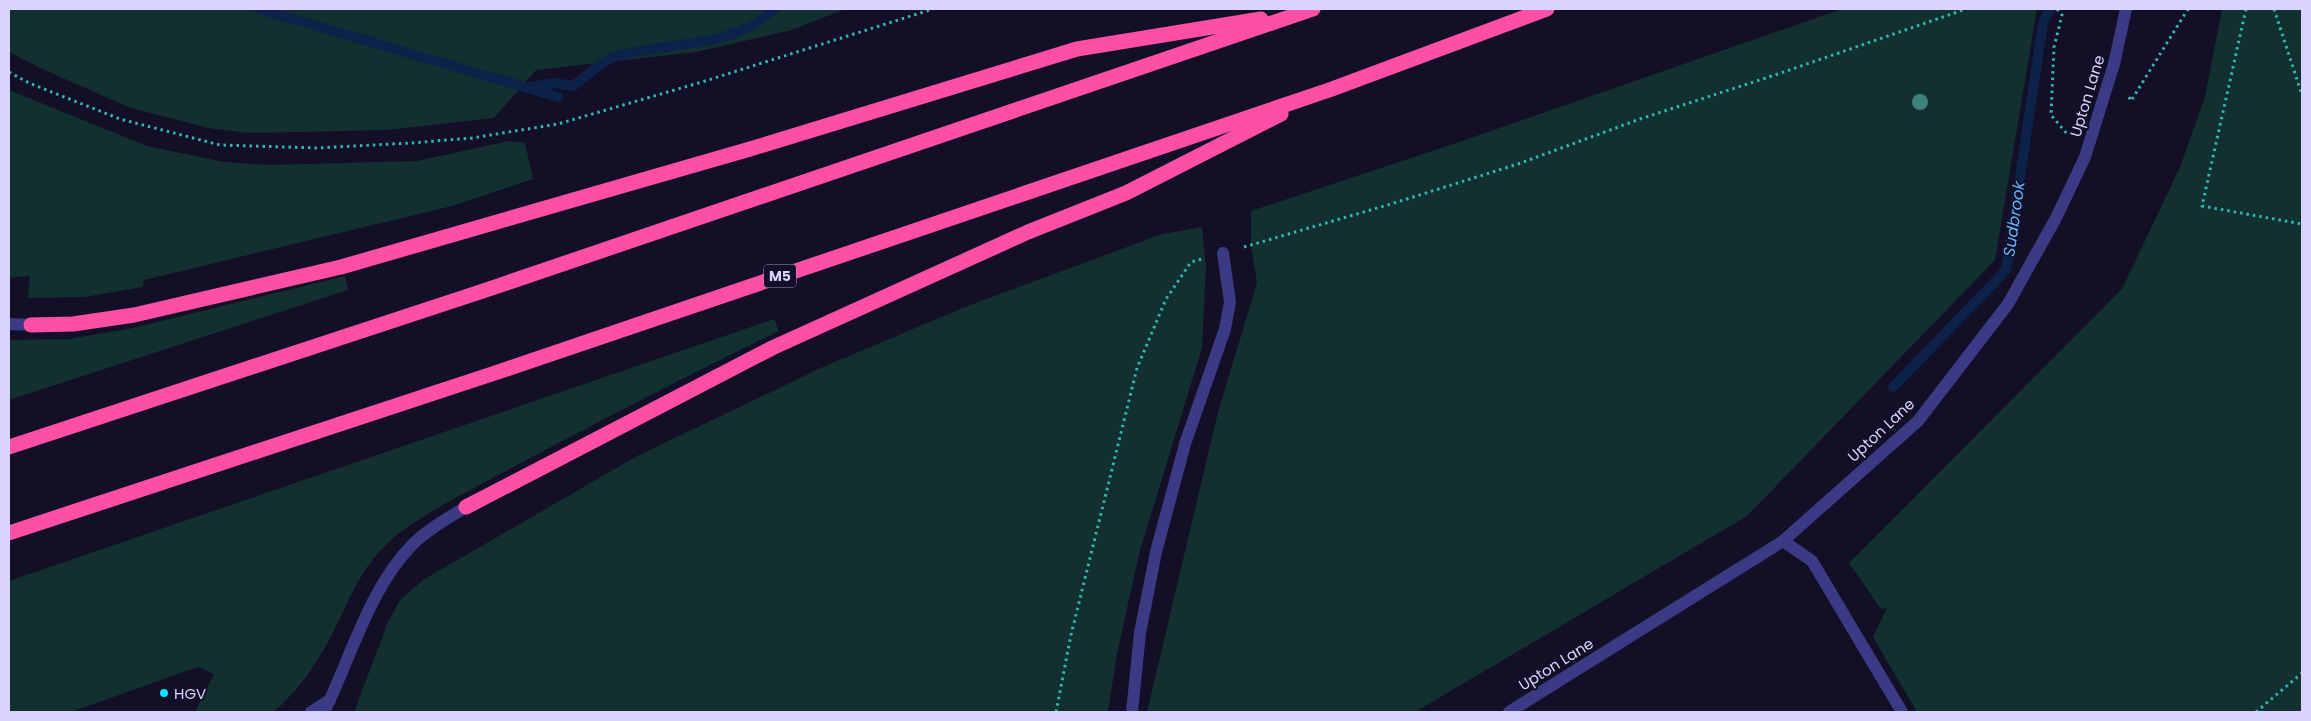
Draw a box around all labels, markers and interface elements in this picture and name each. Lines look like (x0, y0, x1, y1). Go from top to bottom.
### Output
street label: Upton Lane (2065, 53, 2109, 139)
water label: Sudbrook (1997, 179, 2031, 258)
road number: M5 (764, 264, 796, 288)
street label: Upton Lane (1843, 394, 1919, 466)
street label: Upton Lane (1515, 633, 1597, 695)
place label: HGV (174, 683, 206, 704)
marker: HGV (158, 687, 170, 699)

